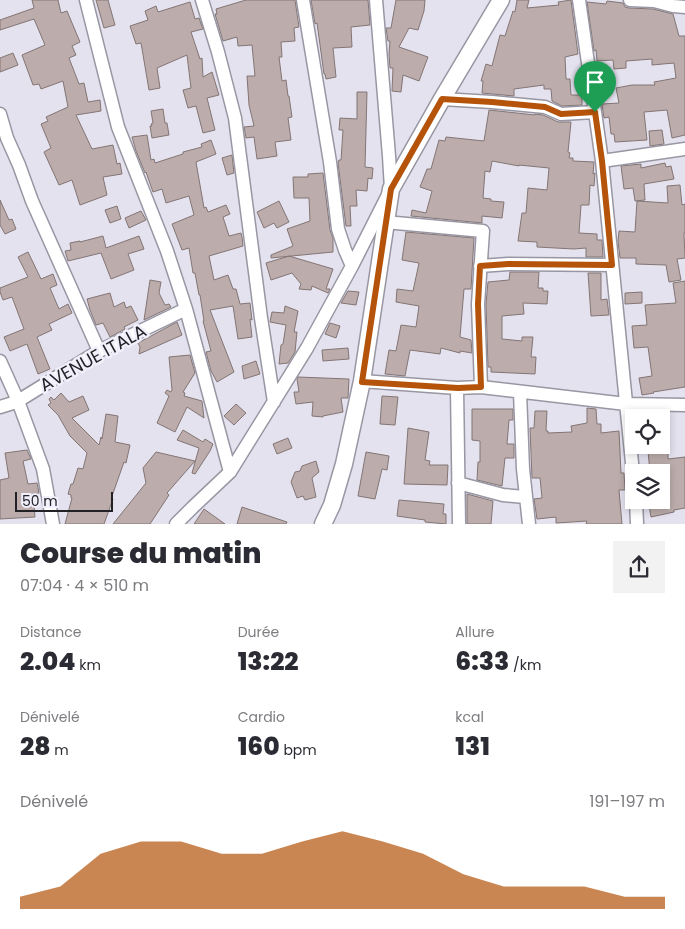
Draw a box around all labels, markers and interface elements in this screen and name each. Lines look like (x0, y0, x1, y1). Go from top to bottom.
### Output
pin (574, 61, 616, 112)
icon: arrive (581, 68, 609, 96)
street label: AVENUE ITALA (35, 318, 151, 397)
map controls (625, 409, 670, 509)
button: locate (625, 409, 670, 454)
button: layers (625, 464, 670, 509)
scale bar (15, 489, 112, 512)
text: 50 m (22, 491, 58, 511)
text: Course du matin (20, 534, 261, 573)
button: share (613, 541, 665, 593)
text: 07:04 · 4 × 510 m (20, 574, 149, 597)
text: Distance (20, 622, 81, 642)
text: Durée (238, 622, 279, 642)
text: Allure (455, 622, 495, 642)
text: 2.04 (20, 644, 75, 679)
text: 13:22 (238, 644, 299, 679)
text: 6:33 (455, 644, 509, 679)
text: km (75, 655, 101, 675)
text: /km (509, 655, 541, 675)
text: Dénivelé (20, 707, 80, 727)
text: Cardio (238, 707, 285, 727)
text: kcal (455, 707, 484, 727)
text: 28 (20, 729, 51, 764)
text: 160 (238, 729, 280, 764)
text: 131 (455, 729, 490, 764)
text: m (51, 740, 69, 760)
text: bpm (280, 740, 317, 760)
text: Dénivelé (20, 790, 88, 813)
text: 191–197 m (589, 790, 665, 813)

